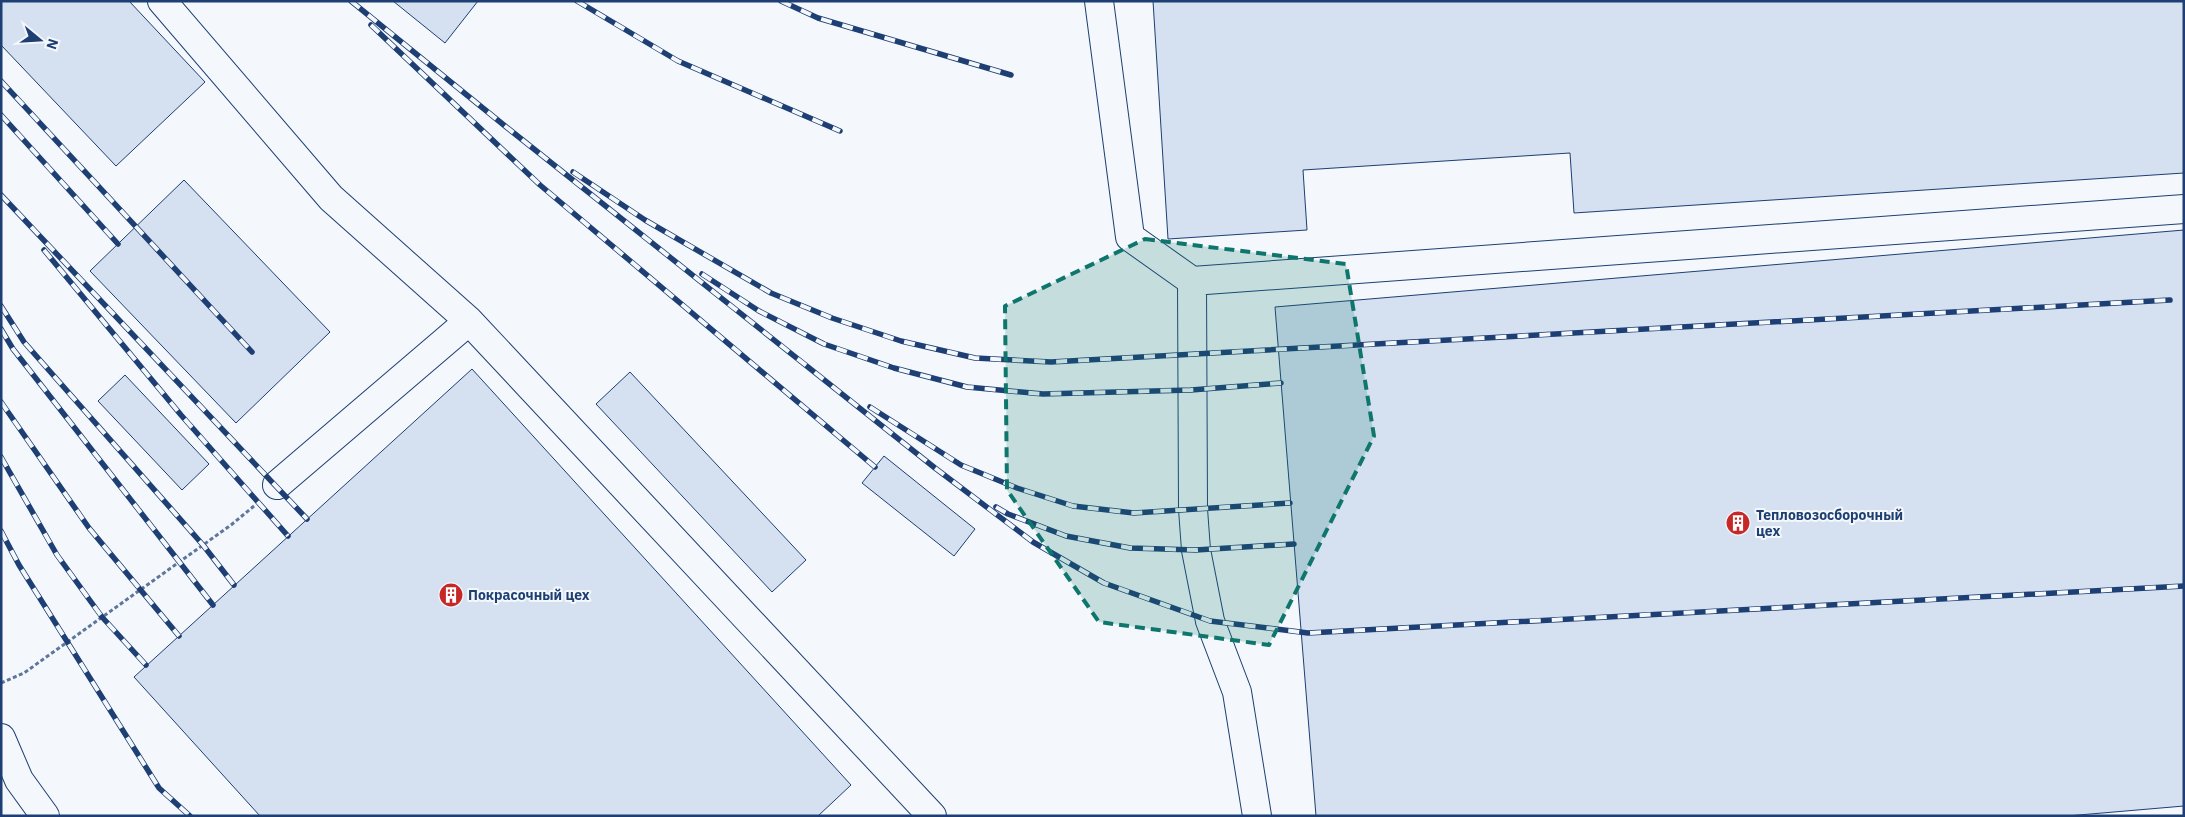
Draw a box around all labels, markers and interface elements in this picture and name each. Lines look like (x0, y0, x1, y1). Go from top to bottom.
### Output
north arrow (15, 15, 65, 65)
text: N (42, 36, 62, 52)
place label: Тепловозосборочный цех (1756, 506, 1903, 540)
building icon: Тепловозосборочный цех (1725, 510, 1751, 536)
building icon: Покрасочный цех (438, 582, 464, 608)
place label: Покрасочный цех (468, 586, 590, 604)

